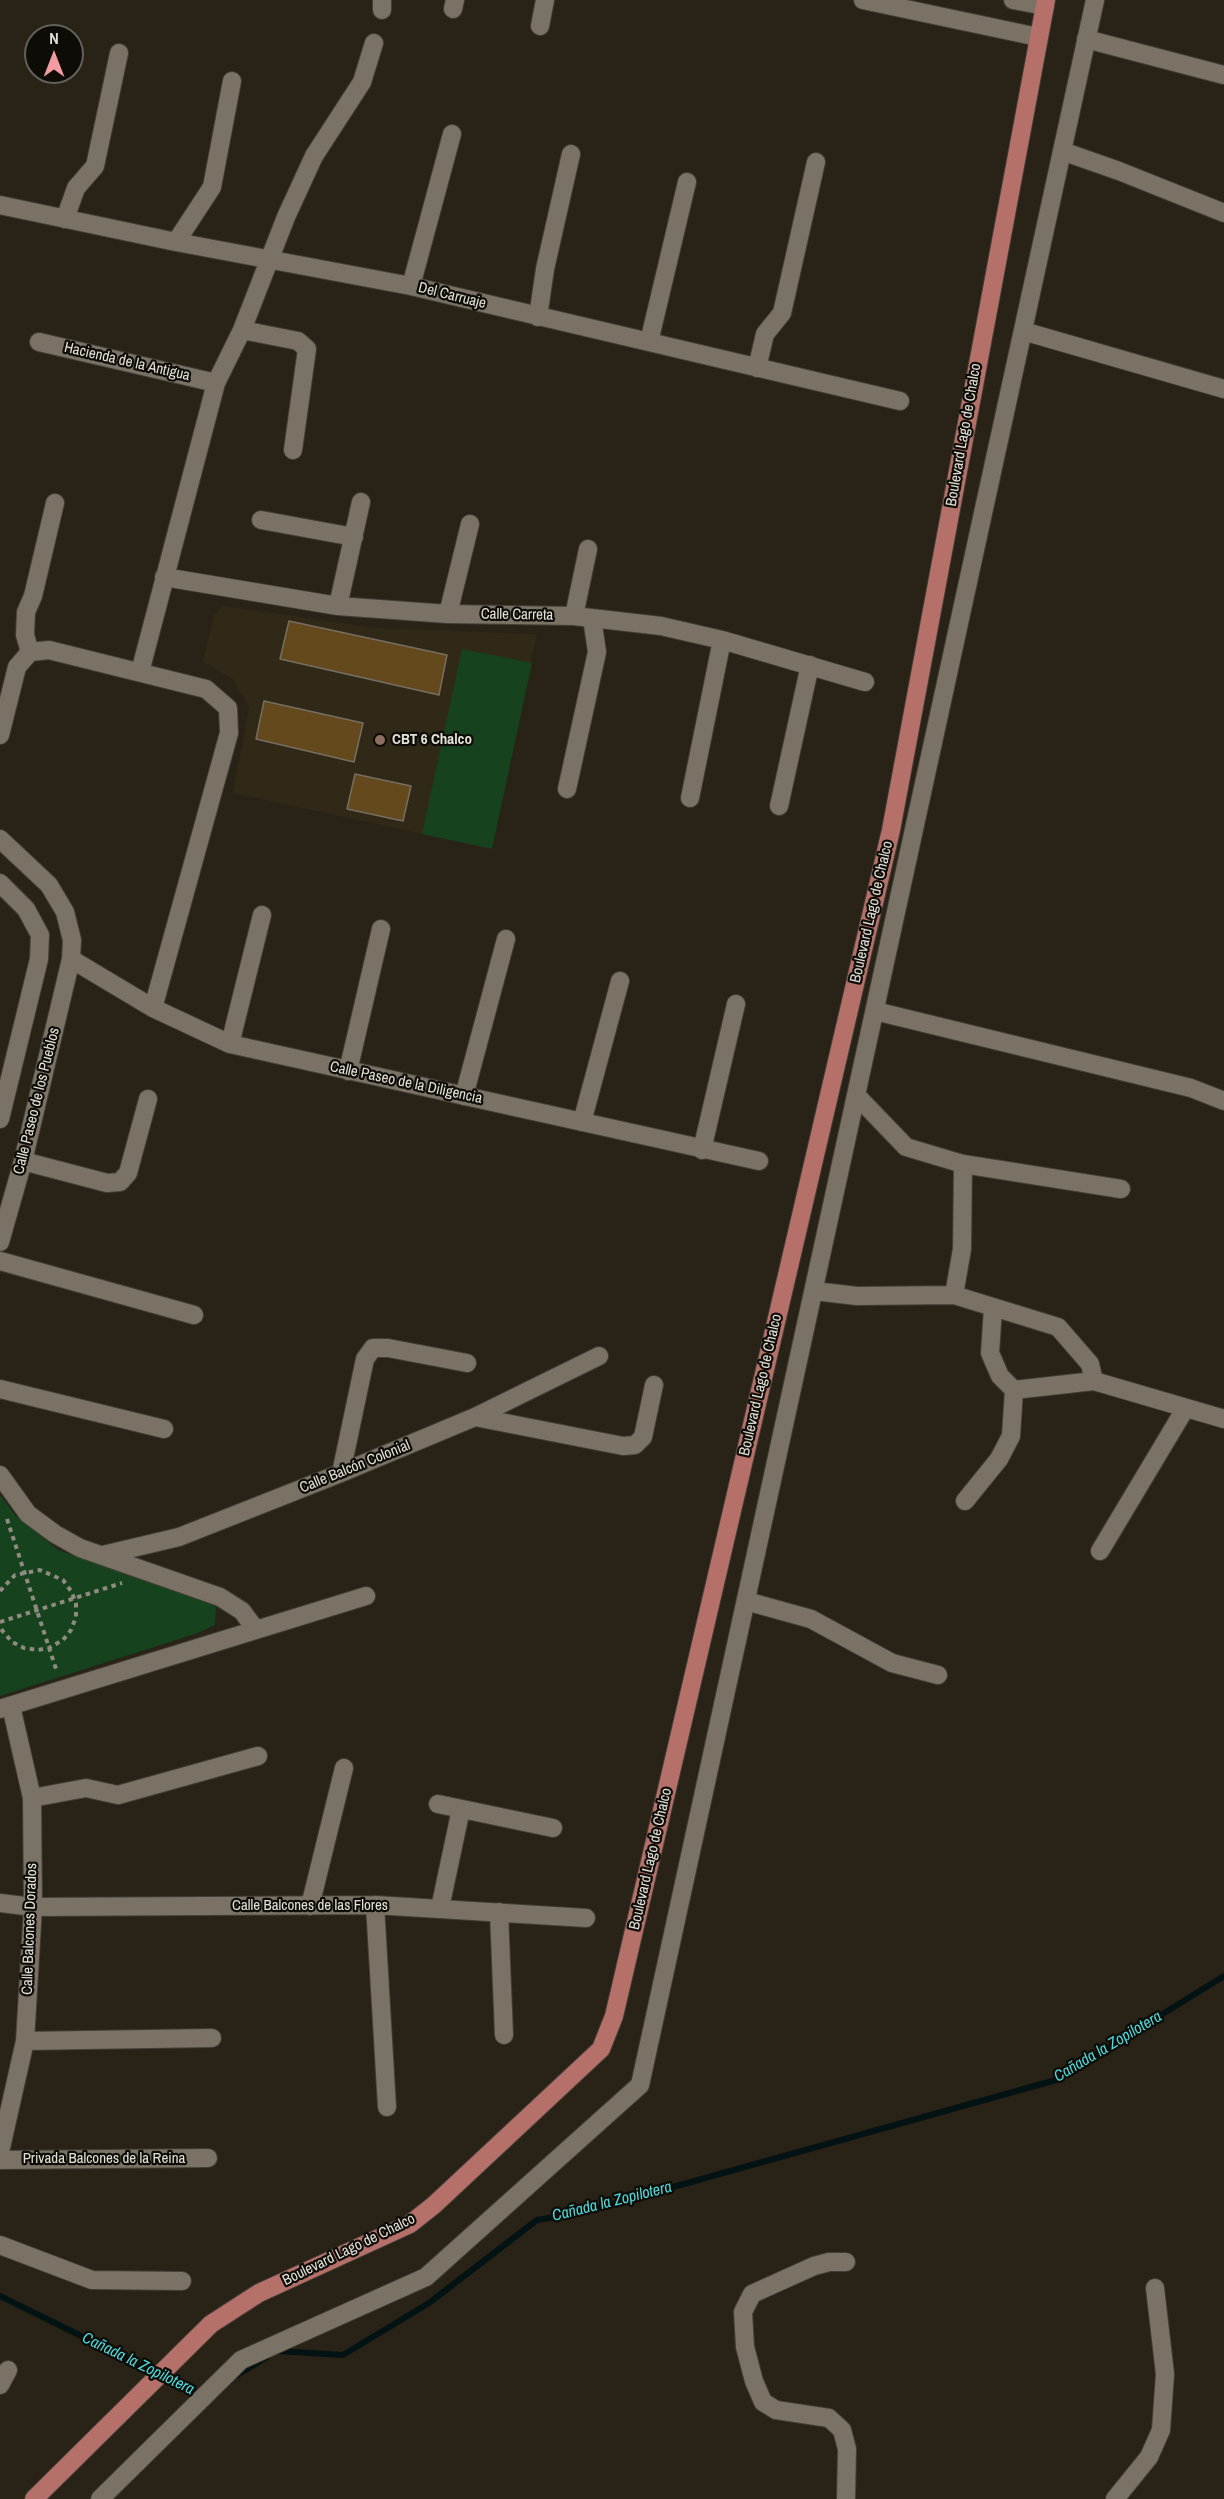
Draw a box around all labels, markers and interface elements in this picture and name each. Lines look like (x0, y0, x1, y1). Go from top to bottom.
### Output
north arrow (24, 24, 84, 84)
text: N (49, 27, 59, 49)
street label: Del Carruaje (416, 279, 488, 313)
street label: Hacienda de la Antigua (62, 339, 192, 385)
street label: Boulevard Lago de Chalco (943, 362, 985, 508)
street label: Calle Carreta (481, 605, 553, 625)
place label: CBT 6 Chalco (392, 731, 472, 749)
marker: CBT 6 Chalco (373, 733, 387, 747)
street label: Boulevard Lago de Chalco (847, 839, 897, 985)
street label: Calle Paseo de los Pueblos (10, 1026, 64, 1176)
street label: Calle Paseo de la Diligencia (328, 1058, 484, 1108)
street label: Boulevard Lago de Chalco (736, 1312, 786, 1458)
street label: Calle Balcón Colonial (297, 1437, 413, 1497)
street label: Boulevard Lago de Chalco (626, 1786, 676, 1932)
street label: Calle Balcones Dorados (19, 1863, 41, 1995)
street label: Calle Balcones de las Flores (232, 1897, 388, 1915)
water label: Cañada la Zopilotera (1051, 2007, 1165, 2087)
street label: Privada Balcones de la Reina (23, 2150, 185, 2168)
water label: Cañada la Zopilotera (550, 2178, 674, 2226)
street label: Boulevard Lago de Chalco (280, 2210, 418, 2290)
water label: Cañada la Zopilotera (79, 2329, 197, 2399)

